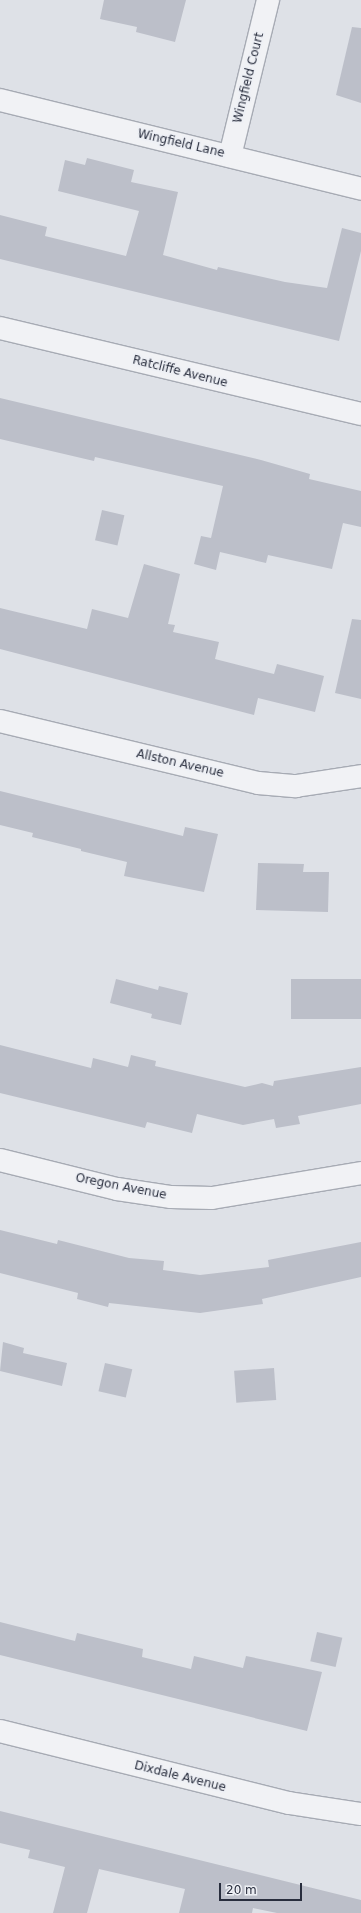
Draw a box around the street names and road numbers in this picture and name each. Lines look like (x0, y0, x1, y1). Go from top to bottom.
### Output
street label: Wingfield Court (231, 31, 267, 125)
street label: Wingfield Lane (136, 127, 226, 161)
street label: Ratcliffe Avenue (131, 353, 229, 391)
street label: Allston Avenue (135, 747, 225, 781)
street label: Oregon Avenue (74, 1171, 168, 1203)
street label: Dixdale Avenue (133, 1759, 227, 1795)

